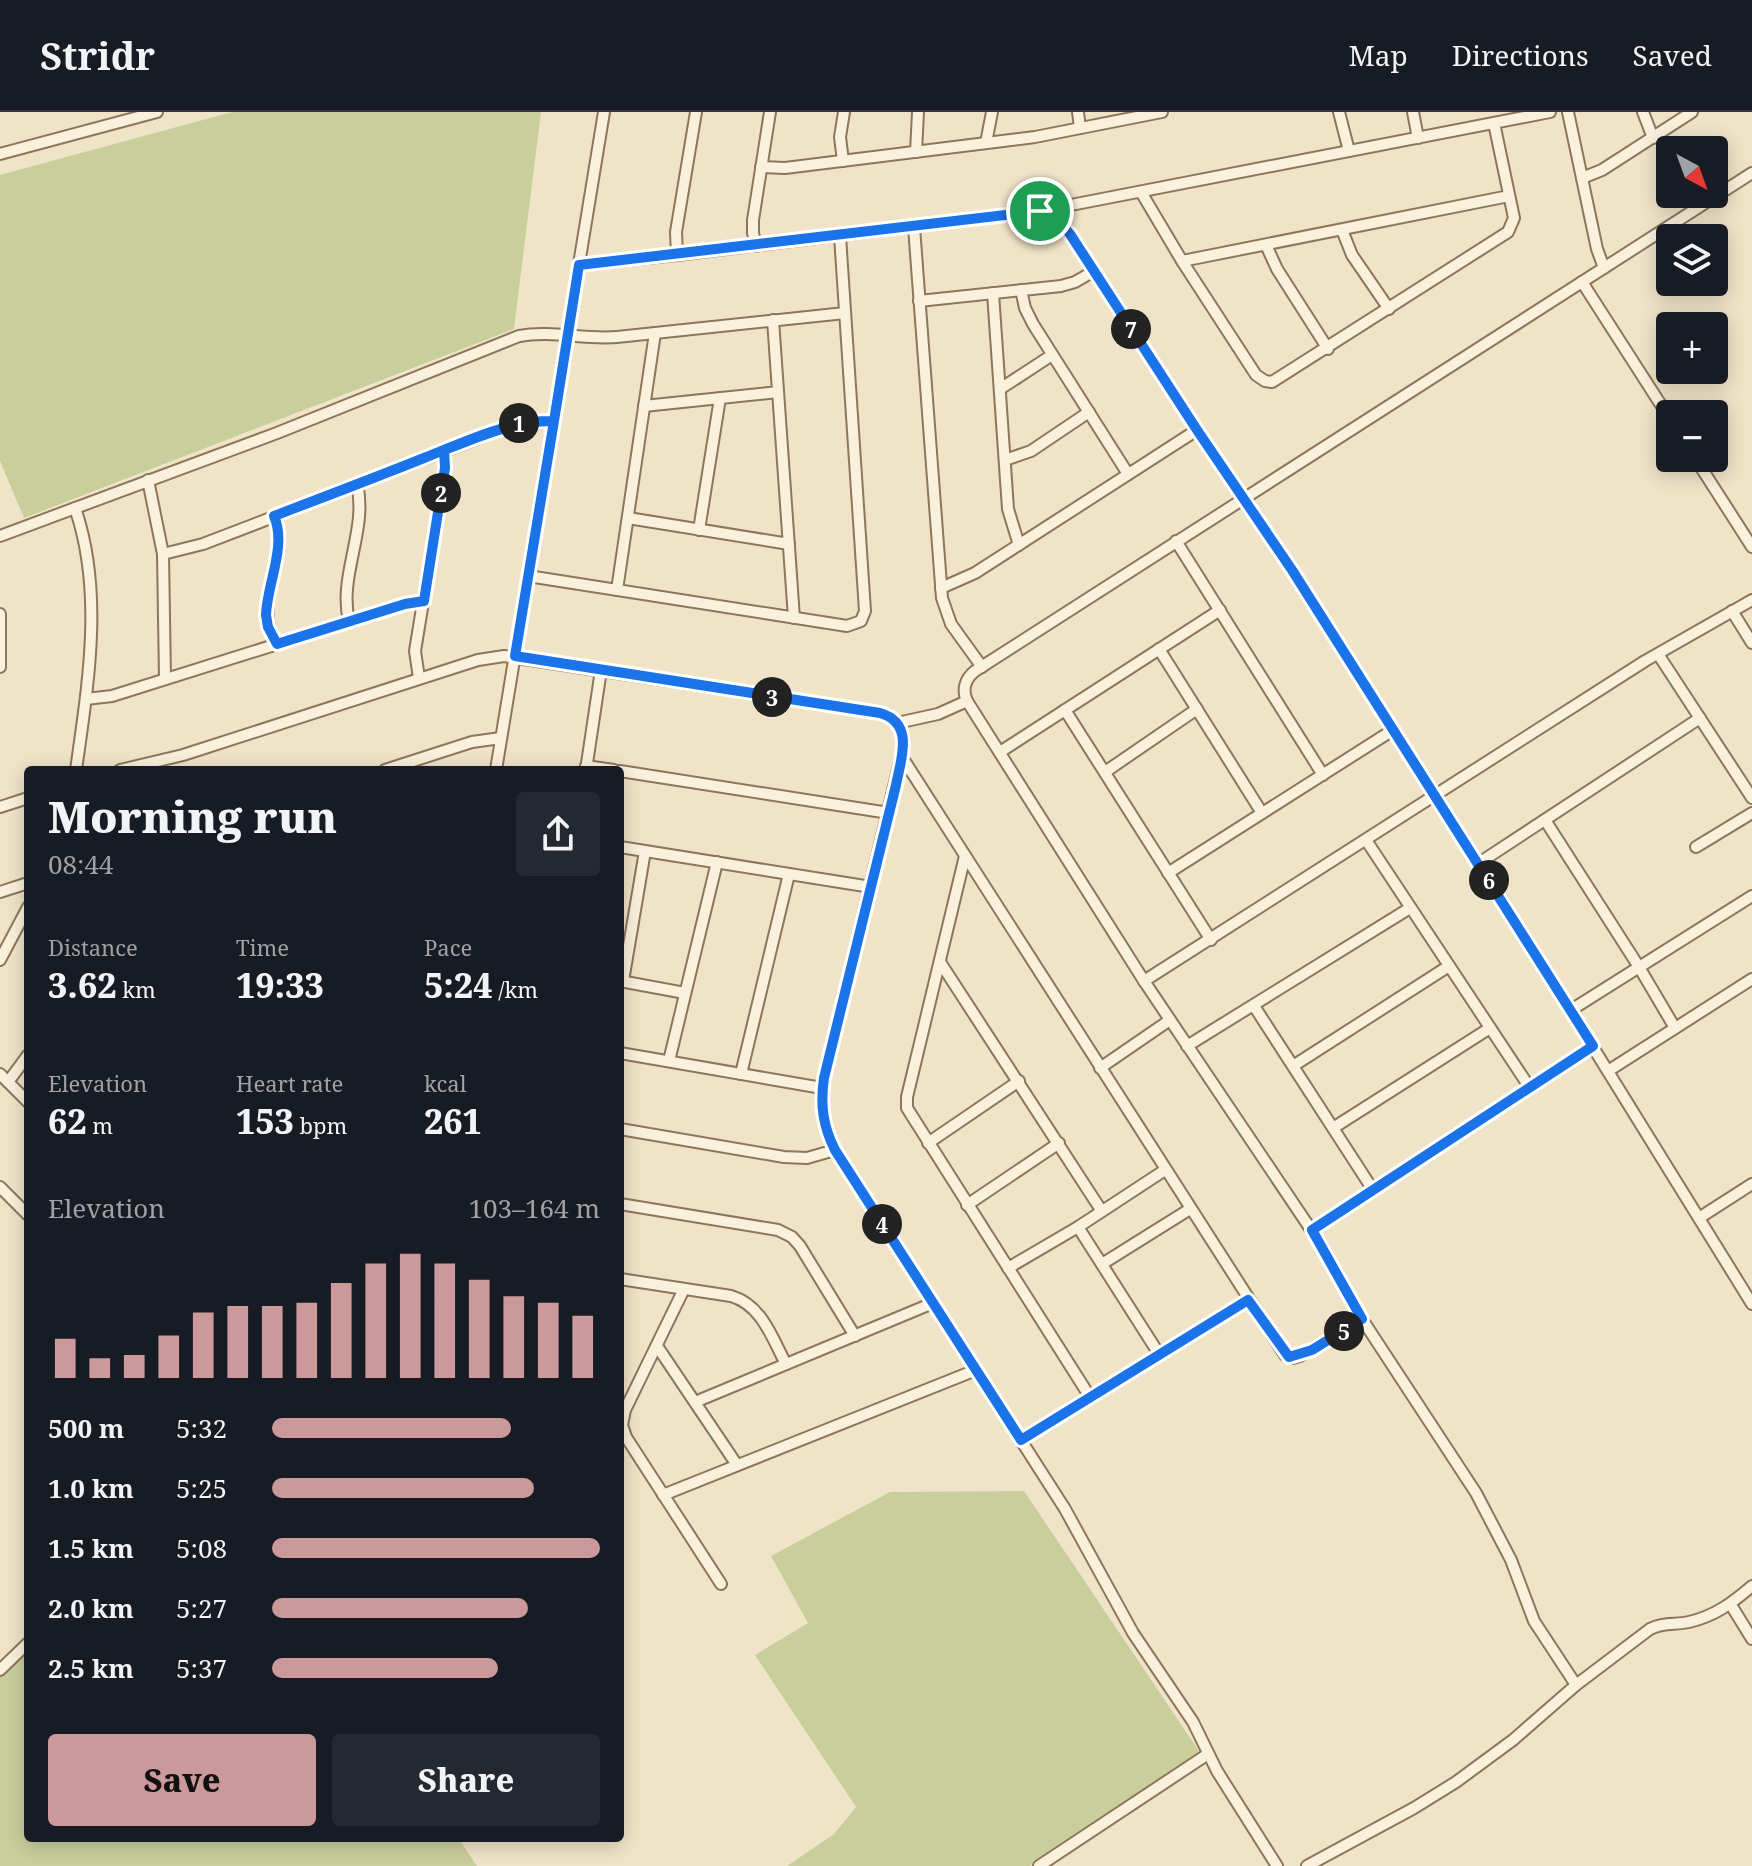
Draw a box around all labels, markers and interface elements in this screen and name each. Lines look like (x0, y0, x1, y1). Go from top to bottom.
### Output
text: Stridr (40, 29, 155, 81)
text: Map (1348, 36, 1408, 74)
text: Directions (1452, 36, 1589, 74)
text: Saved (1633, 36, 1712, 74)
north arrow (1656, 136, 1728, 208)
map controls (1656, 136, 1728, 472)
pin (1006, 177, 1074, 245)
icon: arrive (1018, 189, 1062, 233)
button: layers (1656, 224, 1728, 296)
pin: 7 (1111, 309, 1151, 349)
button: + (1656, 312, 1728, 384)
text: 7 (1125, 314, 1137, 344)
button: − (1656, 400, 1728, 472)
pin: 1 (499, 403, 539, 443)
text: 1 (513, 408, 525, 438)
pin: 2 (421, 473, 461, 513)
text: 2 (435, 478, 447, 508)
pin: 3 (752, 677, 792, 717)
text: 3 (766, 682, 778, 712)
text: Morning run (48, 786, 337, 846)
button: share (516, 792, 600, 876)
text: 08:44 (48, 846, 114, 882)
pin: 6 (1469, 860, 1509, 900)
text: 6 (1483, 865, 1495, 895)
text: Distance (48, 932, 138, 962)
text: Time (236, 932, 289, 962)
text: Pace (424, 932, 472, 962)
text: 3.62 (48, 962, 116, 1008)
text: 19:33 (236, 962, 324, 1008)
text: 5:24 (424, 962, 492, 1008)
text: km (116, 974, 156, 1004)
text: /km (492, 974, 538, 1004)
text: Elevation (48, 1068, 147, 1098)
text: Heart rate (236, 1068, 343, 1098)
text: kcal (424, 1068, 466, 1098)
text: 62 (48, 1098, 87, 1144)
text: 153 (236, 1098, 294, 1144)
text: 261 (424, 1098, 482, 1144)
text: m (87, 1110, 113, 1140)
text: bpm (294, 1110, 347, 1140)
text: Elevation (48, 1190, 165, 1226)
text: 103–164 m (468, 1190, 600, 1226)
pin: 4 (862, 1204, 902, 1244)
text: 4 (876, 1209, 888, 1239)
pin: 5 (1324, 1311, 1364, 1351)
text: 5 (1338, 1316, 1350, 1346)
text: 500 m (48, 1410, 124, 1446)
text: 5:32 (176, 1410, 227, 1446)
text: 1.0 km (48, 1470, 134, 1506)
text: 5:25 (176, 1470, 227, 1506)
text: 1.5 km (48, 1530, 134, 1566)
text: 5:08 (176, 1530, 227, 1566)
text: 2.0 km (48, 1590, 134, 1626)
text: 5:27 (176, 1590, 227, 1626)
text: 2.5 km (48, 1650, 134, 1686)
text: 5:37 (176, 1650, 227, 1686)
button: Save (48, 1734, 316, 1826)
button: Share (332, 1734, 600, 1826)

